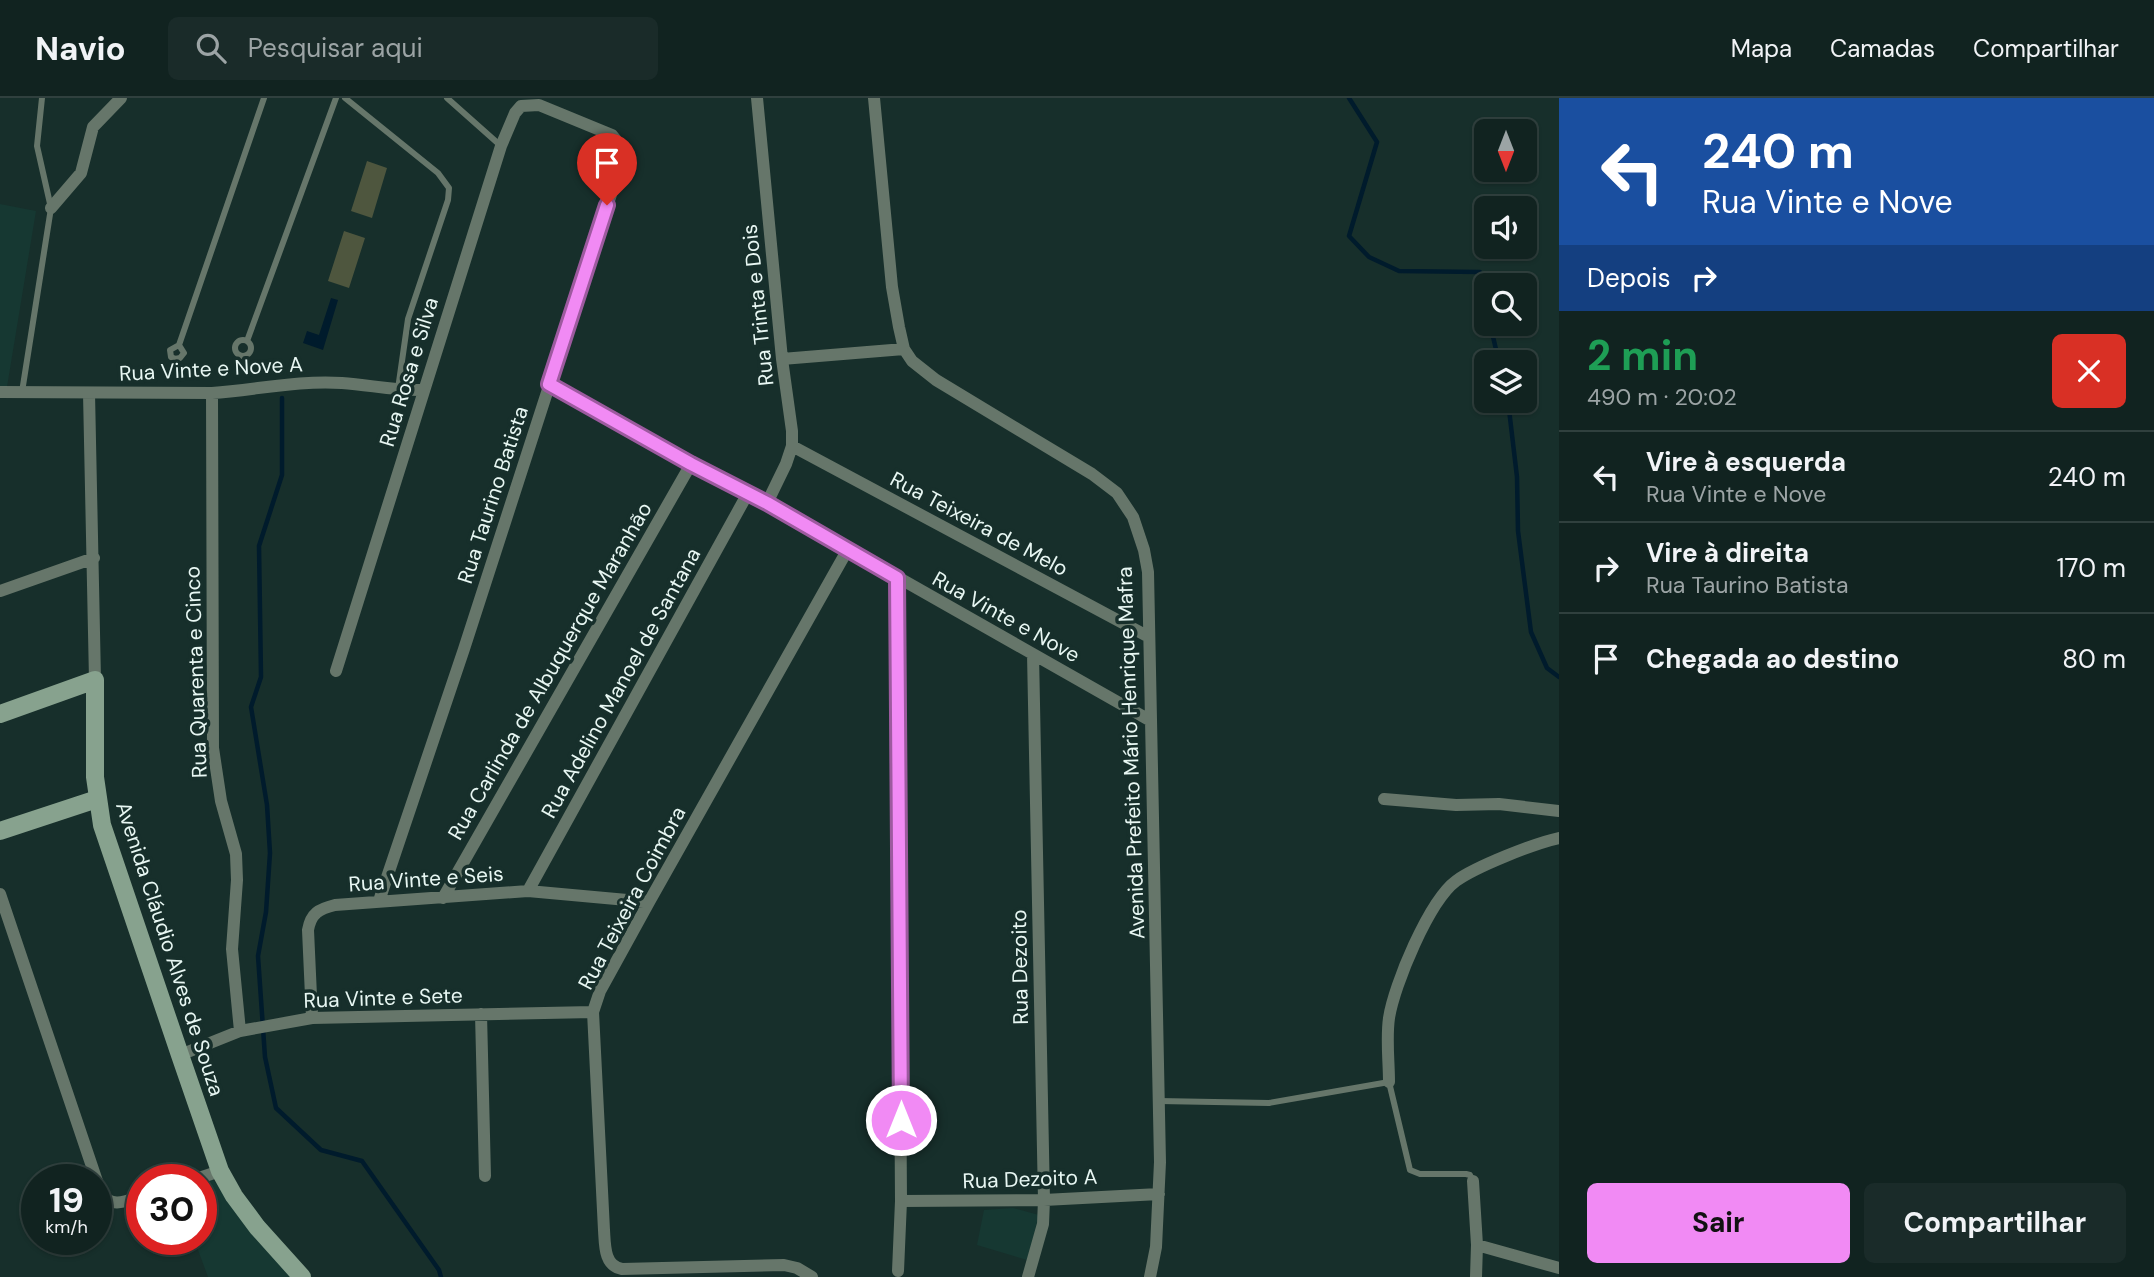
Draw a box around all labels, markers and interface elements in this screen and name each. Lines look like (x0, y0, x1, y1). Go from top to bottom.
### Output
search box (168, 17, 658, 80)
text: Navio (35, 27, 126, 70)
icon: search (192, 29, 230, 67)
text: Pesquisar aqui (248, 31, 423, 65)
text: Mapa (1731, 33, 1792, 64)
text: Camadas (1830, 33, 1935, 64)
text: Compartilhar (1973, 33, 2119, 64)
north arrow (1474, 119, 1536, 182)
map controls (1474, 119, 1537, 413)
text: 240 m (1702, 119, 1854, 183)
icon: left (1587, 126, 1678, 217)
pin (577, 133, 637, 205)
icon: arrive (588, 144, 626, 182)
text: Rua Vinte e Nove (1702, 181, 1953, 223)
button: sound (1474, 196, 1537, 259)
street label: Rua Trinta e Dois (736, 223, 780, 387)
icon: right (1685, 259, 1723, 297)
text: Depois (1587, 261, 1671, 295)
button: search (1474, 273, 1537, 336)
street label: Rua Rosa e Silva (373, 294, 445, 450)
text: 2 min (1587, 328, 1698, 383)
button: close (2052, 334, 2126, 408)
street label: Rua Vinte e Nove A (118, 350, 304, 388)
button: layers (1474, 350, 1537, 413)
text: 490 m · 20:02 (1587, 382, 1737, 412)
street label: Rua Taurino Batista (451, 403, 535, 587)
text: Vire à esquerda (1646, 445, 1846, 479)
icon: left (1587, 458, 1625, 496)
text: 240 m (2048, 460, 2126, 494)
street label: Rua Teixeira de Melo (885, 465, 1073, 583)
text: Rua Vinte e Nove (1646, 479, 1826, 509)
street label: Rua Carlinda de Albuquerque Maranhão (441, 497, 659, 845)
text: Vire à direita (1646, 536, 1809, 570)
street label: Rua Adelino Manoel de Santana (535, 543, 707, 823)
icon: right (1587, 549, 1625, 587)
text: 170 m (2057, 551, 2126, 585)
street label: Rua Vinte e Nove (927, 565, 1085, 669)
street label: Rua Quarenta e Cinco (178, 566, 214, 778)
street label: Avenida Prefeito Mário Henrique Mafra (1111, 566, 1151, 940)
text: Rua Taurino Batista (1646, 570, 1849, 600)
icon: arrive (1587, 640, 1625, 678)
text: Chegada ao destino (1646, 642, 1899, 676)
text: 80 m (2062, 642, 2126, 676)
street label: Avenida Cláudio Alves de Souza (109, 798, 231, 1100)
street label: Rua Teixeira Coimbra (572, 801, 692, 995)
street label: Rua Vinte e Seis (348, 860, 504, 898)
street label: Rua Dezoito (1005, 909, 1035, 1025)
street label: Rua Vinte e Sete (303, 981, 463, 1015)
position arrow (864, 1083, 938, 1157)
street label: Rua Dezoito A (962, 1163, 1098, 1195)
speed limit sign: 30 (126, 1164, 217, 1255)
text: 19 (49, 1177, 84, 1223)
button: Sair (1587, 1183, 1850, 1263)
button: Compartilhar (1864, 1183, 2126, 1263)
text: km/h (45, 1215, 88, 1239)

